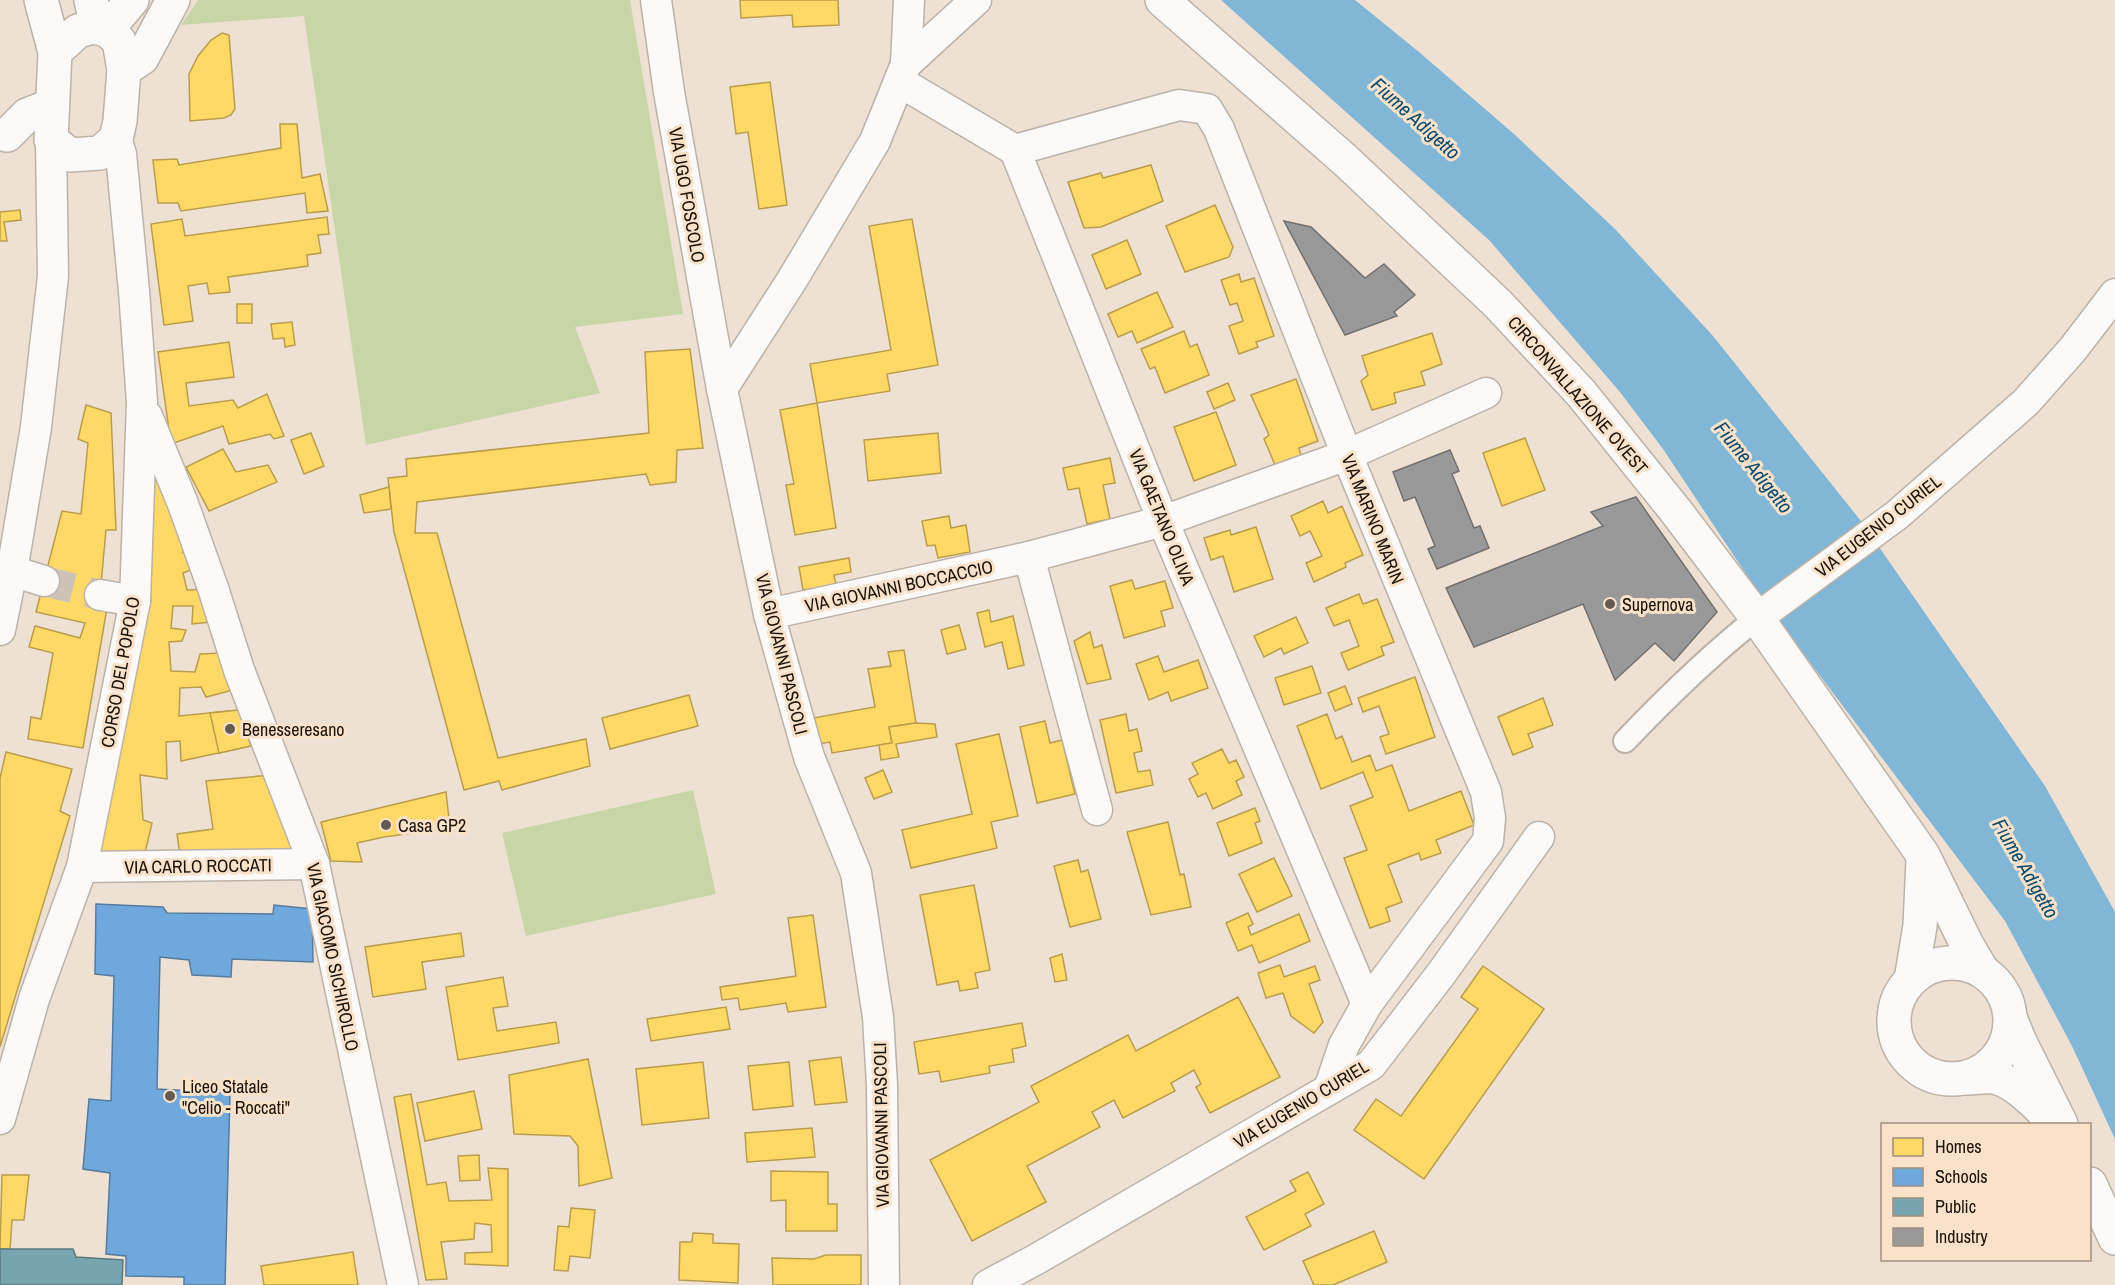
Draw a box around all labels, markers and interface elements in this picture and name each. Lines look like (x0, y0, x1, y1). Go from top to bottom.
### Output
water label: Fiume Adigetto (1366, 71, 1466, 165)
street label: VIA UGO FOSCOLO (663, 125, 711, 265)
street label: CIRCONVALLAZIONE OVEST (1502, 310, 1654, 480)
water label: Fiume Adigetto (1709, 415, 1799, 519)
street label: VIA GAETANO OLIVA (1123, 445, 1201, 589)
street label: VIA MARINO MARIN (1336, 450, 1410, 588)
street label: VIA EUGENIO CURIEL (1810, 469, 1946, 583)
street label: VIA GIOVANNI BOCCACCIO (803, 554, 995, 618)
street label: VIA GIOVANNI PASCOLI (750, 571, 814, 737)
place label: Supernova (1622, 592, 1693, 617)
street label: CORSO DEL POPOLO (94, 595, 146, 749)
marker: Supernova (1603, 597, 1617, 611)
place label: Benesseresano (242, 717, 345, 742)
marker: Benesseresano (223, 722, 237, 736)
place label: Casa GP2 (398, 813, 466, 838)
water label: Fiume Adigetto (1987, 813, 2065, 923)
marker: Casa GP2 (379, 818, 393, 832)
street label: VIA CARLO ROCCATI (124, 852, 272, 880)
street label: VIA GIACOMO SICHIROLLO (301, 861, 365, 1053)
street label: VIA GIOVANNI PASCOLI (867, 1042, 895, 1208)
street label: VIA EUGENIO CURIEL (1229, 1054, 1373, 1154)
place label: Liceo Statale "Celio - Roccati" (182, 1074, 290, 1120)
marker: Liceo Statale "Celio - Roccati" (163, 1089, 177, 1103)
legend (1881, 1123, 2091, 1261)
text: Homes (1935, 1134, 1982, 1159)
text: Schools (1935, 1164, 1988, 1189)
text: Public (1935, 1194, 1976, 1219)
text: Industry (1935, 1224, 1988, 1249)

